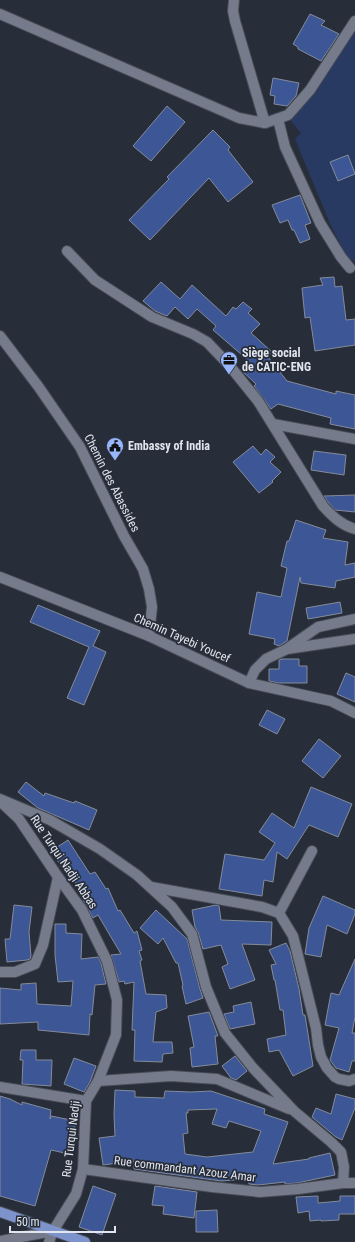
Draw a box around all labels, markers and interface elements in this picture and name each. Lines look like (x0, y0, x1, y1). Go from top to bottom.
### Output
place label: Siège social de CATIC-ENG (242, 346, 311, 374)
office icon: Siège social de CATIC-ENG (219, 350, 239, 375)
street label: Chemin des Abassides (81, 432, 143, 534)
public building icon: Embassy of India (105, 436, 125, 461)
place label: Embassy of India (128, 439, 210, 453)
street label: Chemin Tayebi Youcef (132, 610, 233, 666)
street label: Rue Turqui Nadji Abbas (27, 812, 101, 912)
street label: Rue Turqui Nadji (59, 1100, 83, 1178)
street label: Rue commandant Azouz Amar (113, 1153, 257, 1185)
scale bar (10, 1208, 115, 1234)
text: 50 m (16, 1215, 40, 1229)

